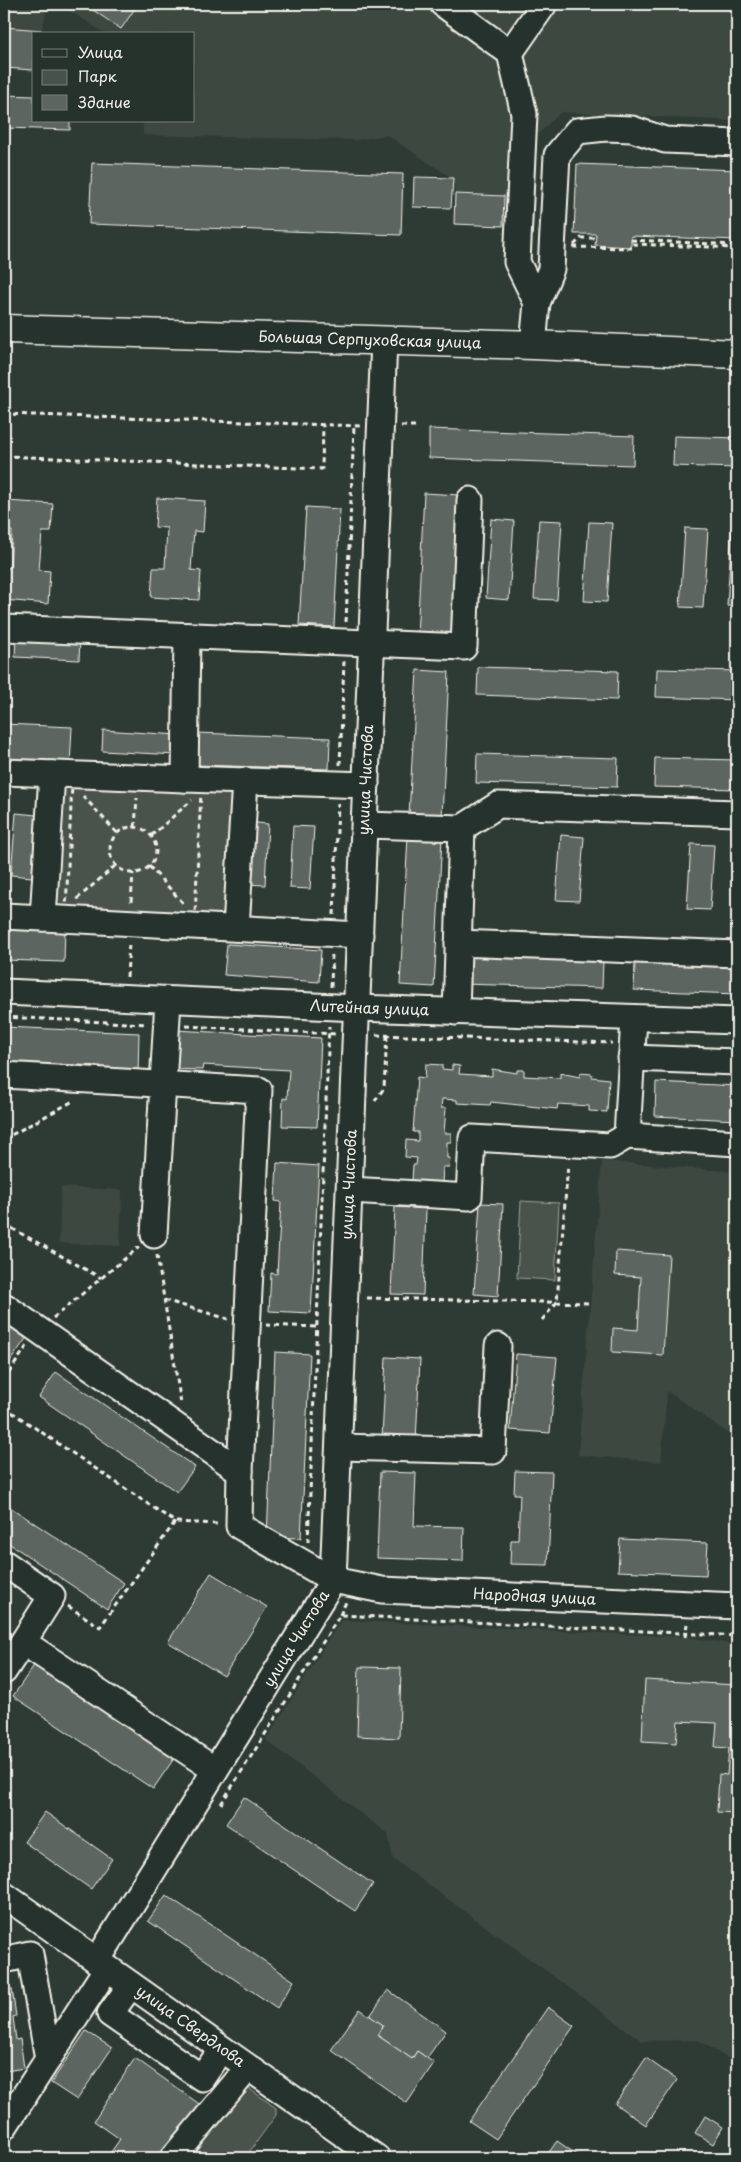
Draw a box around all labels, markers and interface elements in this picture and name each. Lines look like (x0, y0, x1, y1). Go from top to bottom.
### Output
legend (32, 32, 195, 122)
text: Улица (78, 40, 123, 63)
text: Парк (78, 64, 117, 87)
text: Здание (78, 90, 131, 113)
street label: Большая Серпуховская улица (258, 324, 482, 353)
street label: улица Чистова (351, 724, 378, 835)
street label: Литейная улица (310, 993, 430, 1020)
street label: улица Чистова (334, 1128, 362, 1240)
street label: Народная улица (473, 1581, 597, 1610)
street label: улица Чистова (256, 1585, 334, 1691)
street label: улица Свердлова (132, 1979, 251, 2072)

